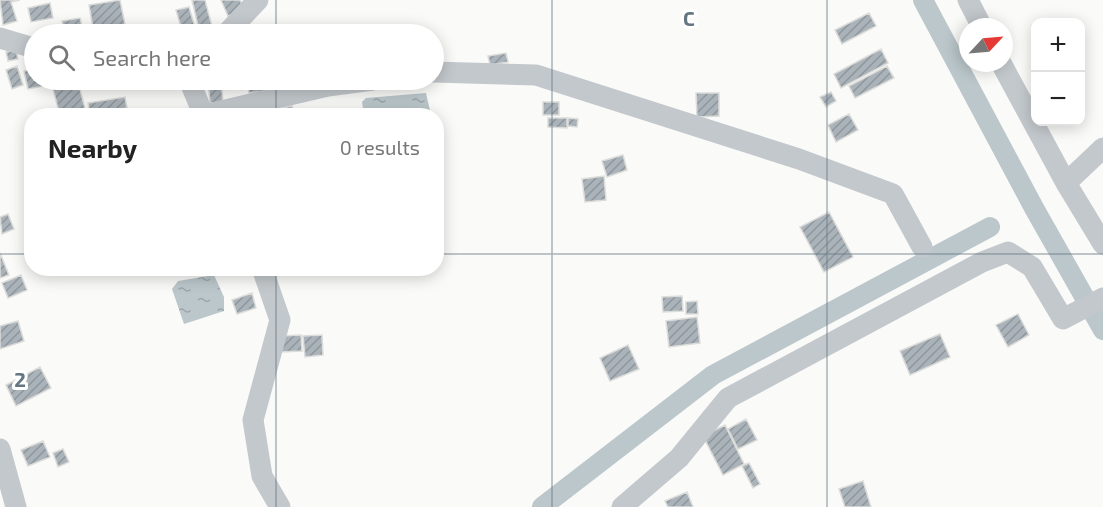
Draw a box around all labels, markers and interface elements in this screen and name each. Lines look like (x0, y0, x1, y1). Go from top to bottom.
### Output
text: C (683, 6, 695, 30)
north arrow (959, 18, 1013, 72)
map controls (1031, 18, 1085, 126)
button: + (1031, 18, 1085, 72)
search box (24, 24, 444, 90)
icon: search (45, 41, 78, 74)
text: Search here (93, 44, 211, 70)
button: − (1031, 72, 1085, 126)
text: Nearby (48, 132, 137, 163)
text: 0 results (340, 135, 420, 159)
text: 2 (14, 367, 26, 391)

